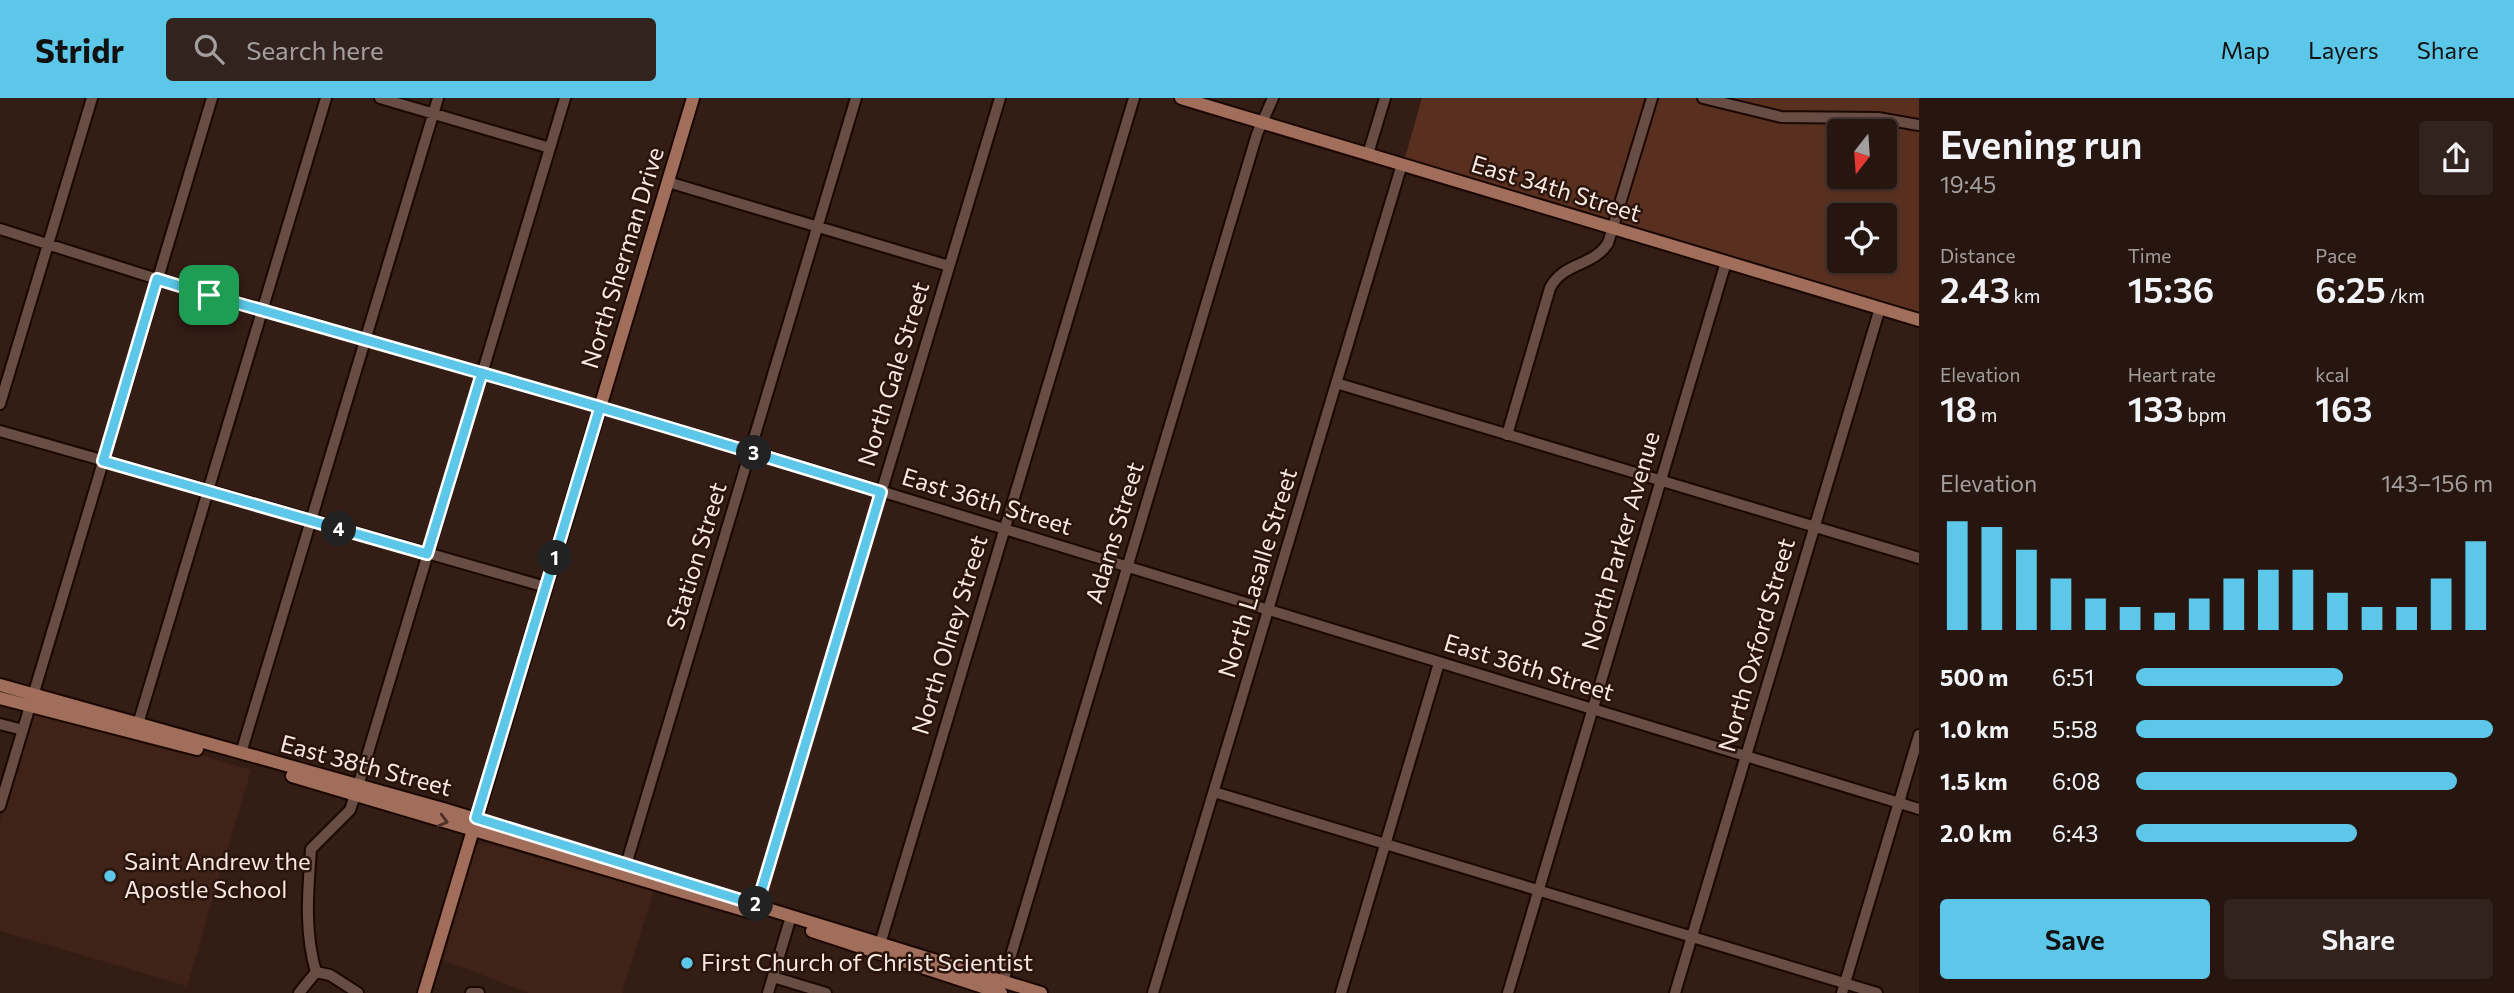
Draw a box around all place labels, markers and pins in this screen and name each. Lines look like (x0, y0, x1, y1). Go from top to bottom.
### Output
pin (179, 265, 239, 325)
pin: 3 (736, 436, 772, 470)
pin: 4 (322, 512, 356, 546)
pin: 1 (538, 540, 572, 575)
place label: Saint Andrew the Apostle School (124, 846, 311, 903)
marker: Saint Andrew the Apostle School (102, 868, 118, 884)
pin: 2 (738, 886, 774, 922)
place label: First Church of Christ Scientist (701, 947, 1033, 976)
marker: First Church of Christ Scientist (679, 955, 695, 971)

